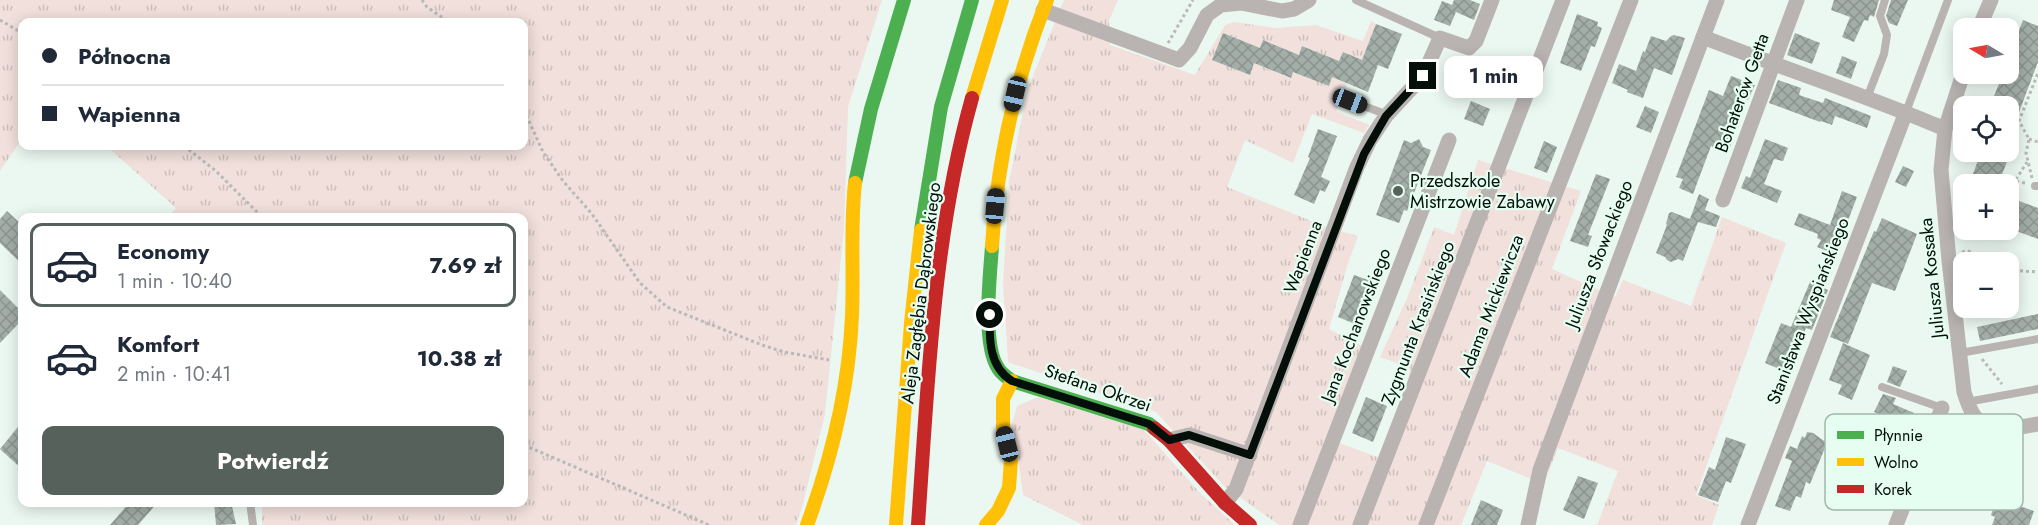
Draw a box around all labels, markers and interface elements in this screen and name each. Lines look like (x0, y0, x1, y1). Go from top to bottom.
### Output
north arrow (1953, 18, 2019, 84)
map controls (1953, 18, 2019, 318)
street label: Bohaterów Getta (1708, 30, 1776, 156)
text: Północna (78, 40, 171, 72)
callout: 1 min (1444, 55, 1543, 97)
route end (1409, 62, 1436, 89)
text: 1 min (1469, 62, 1518, 91)
car (1002, 74, 1028, 114)
car (1330, 86, 1370, 116)
button: locate (1953, 96, 2019, 162)
text: Wapienna (78, 98, 181, 130)
place label: Przedszkole Mistrzowie Zabawy (1410, 168, 1555, 215)
button: + (1953, 174, 2019, 240)
street label: Juliusza Słowackiego (1558, 176, 1639, 334)
street label: Aleja Zagłębia Dąbrowskiego (894, 181, 948, 405)
marker: Przedszkole Mistrzowie Zabawy (1391, 184, 1405, 198)
car (984, 187, 1006, 225)
street label: Stanisława Wyspiańskiego (1760, 214, 1856, 408)
street label: Wapienna (1277, 217, 1329, 297)
street label: Juliusza Kossaka (1913, 217, 1951, 341)
street label: Adama Mickiewicza (1452, 231, 1530, 381)
text: Economy (117, 235, 209, 267)
street label: Zygmunta Krasińskiego (1375, 237, 1461, 409)
icon: car (45, 238, 99, 292)
street label: Jana Kochanowskiego (1314, 244, 1397, 408)
text: 7.69 zł (429, 249, 501, 281)
button: − (1953, 252, 2019, 318)
text: 1 min · 10:40 (117, 267, 232, 296)
route start (976, 301, 1003, 328)
text: Komfort (117, 328, 199, 360)
icon: car (45, 331, 99, 385)
text: 10.38 zł (417, 342, 501, 374)
street label: Stefana Okrzei (1041, 358, 1155, 418)
text: 2 min · 10:41 (117, 360, 231, 389)
legend (1825, 414, 2023, 510)
car (994, 424, 1020, 464)
text: Płynnie (1874, 424, 1923, 447)
button: Potwierdź (42, 426, 504, 495)
text: Wolno (1874, 451, 1918, 474)
text: Korek (1874, 478, 1913, 501)

